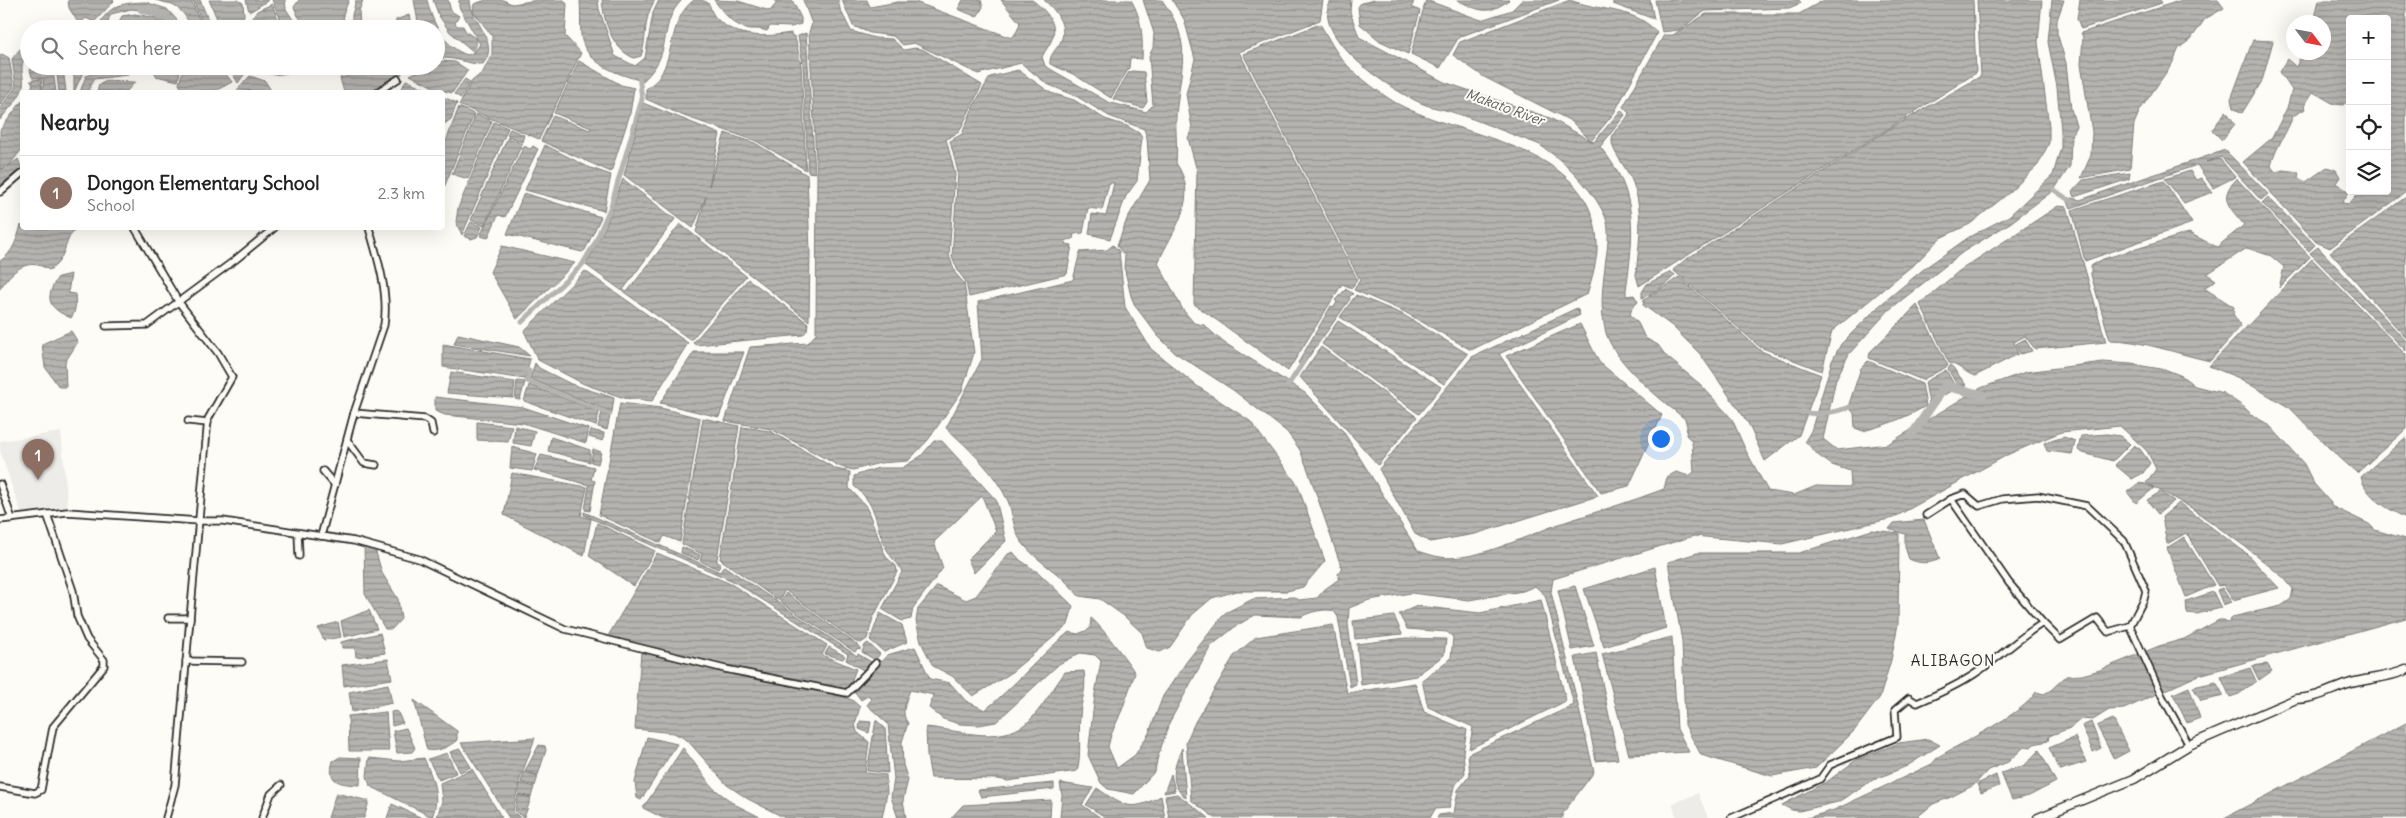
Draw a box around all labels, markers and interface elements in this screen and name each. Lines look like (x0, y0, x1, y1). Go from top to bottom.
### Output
north arrow (2286, 15, 2331, 60)
map controls (2346, 15, 2391, 195)
button: + (2346, 15, 2391, 60)
search box (20, 20, 445, 75)
icon: search (38, 34, 66, 62)
text: Search here (78, 36, 181, 60)
button: − (2346, 60, 2391, 105)
water label: Makato River (1463, 84, 1549, 130)
button: locate (2346, 105, 2391, 150)
text: Nearby (40, 109, 110, 136)
button: layers (2346, 150, 2391, 195)
text: Dongon Elementary School (87, 171, 320, 195)
text: 1 (53, 183, 59, 203)
text: 2.3 km (378, 183, 425, 203)
text: School (87, 195, 135, 215)
your location (1648, 426, 1674, 452)
pin: 1 (22, 439, 54, 480)
district label: ALIBAGON (1911, 651, 1995, 670)

